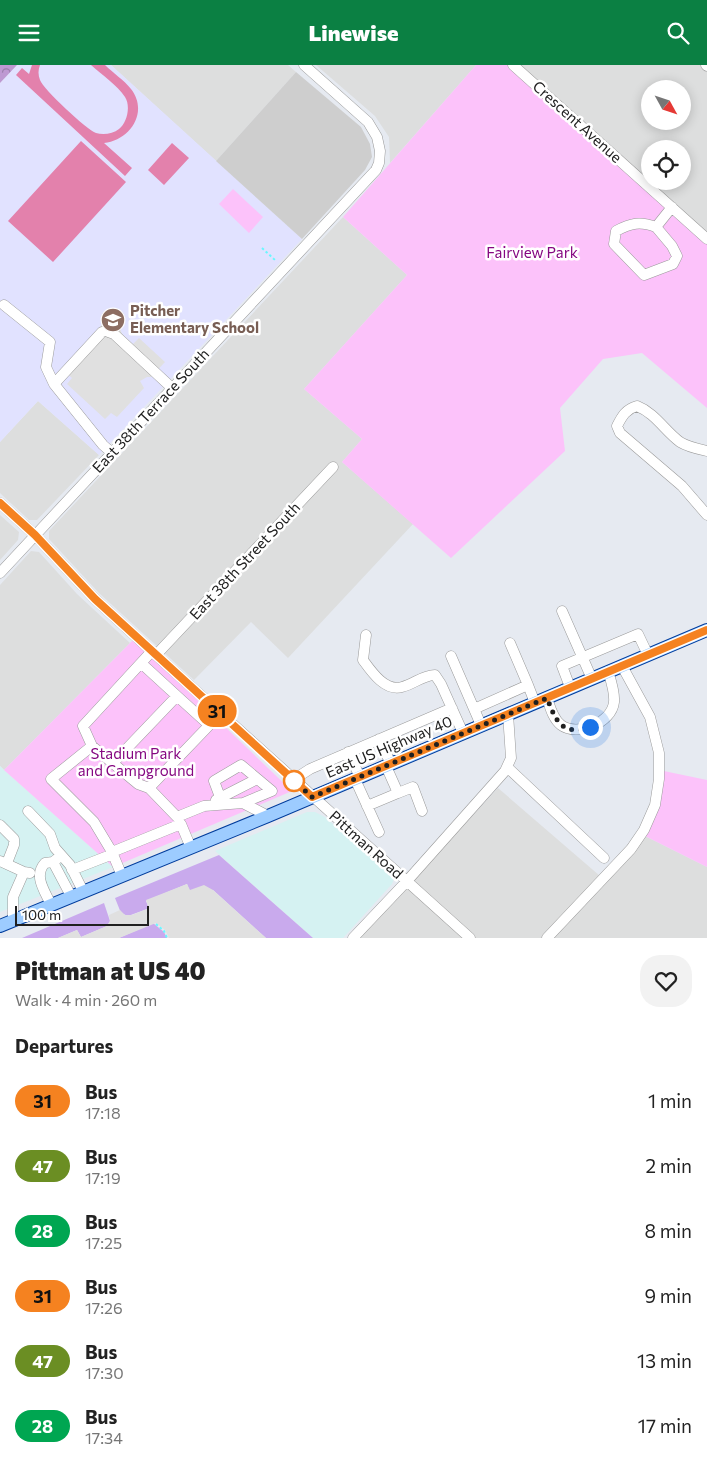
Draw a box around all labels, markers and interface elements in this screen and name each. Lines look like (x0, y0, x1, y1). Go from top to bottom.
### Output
icon: menu (15, 19, 43, 47)
text: Linewise (308, 19, 399, 46)
icon: search (664, 19, 692, 47)
street label: Crescent Avenue (529, 77, 626, 166)
north arrow (641, 80, 691, 130)
map controls (641, 80, 691, 190)
button: locate (641, 140, 691, 190)
park label: Fairview Park (486, 243, 578, 261)
place label: Pitcher Elementary School (130, 301, 259, 336)
school or university icon: Pitcher Elementary School (100, 307, 126, 333)
street label: East 38th Terrace South (88, 345, 212, 476)
street label: East 38th Street South (185, 498, 303, 623)
line badge: 31 (194, 695, 240, 727)
text: 31 (208, 700, 226, 722)
street label: East US Highway 40 (323, 711, 455, 781)
your location (578, 715, 603, 740)
park label: Stadium Park and Campground (78, 744, 194, 779)
unlabelled marker (283, 770, 305, 792)
street label: Pittman Road (326, 806, 407, 882)
scale bar (15, 903, 149, 926)
text: 100 m (22, 906, 61, 923)
button: heart (640, 955, 692, 1007)
text: Pittman at US 40 (15, 956, 206, 985)
text: Walk · 4 min · 260 m (15, 990, 157, 1009)
text: Departures (15, 1034, 113, 1057)
text: Bus (85, 1080, 117, 1103)
text: 1 min (648, 1089, 692, 1112)
text: 31 (33, 1090, 52, 1112)
text: 17:18 (85, 1103, 121, 1122)
text: Bus (85, 1145, 117, 1168)
text: 2 min (645, 1154, 692, 1177)
text: 47 (32, 1155, 53, 1177)
text: 17:19 (85, 1168, 121, 1187)
text: Bus (85, 1210, 117, 1233)
text: 8 min (644, 1219, 692, 1242)
text: 28 (32, 1220, 53, 1242)
text: 17:25 (85, 1233, 122, 1252)
text: Bus (85, 1275, 117, 1298)
text: 9 min (644, 1284, 692, 1307)
text: 31 (33, 1285, 52, 1307)
text: 17:26 (85, 1298, 123, 1317)
text: Bus (85, 1340, 117, 1363)
text: 13 min (637, 1349, 692, 1372)
text: 47 (32, 1350, 53, 1372)
text: 17:30 (85, 1363, 124, 1382)
text: Bus (85, 1405, 117, 1428)
text: 17 min (638, 1414, 692, 1437)
text: 28 (32, 1415, 53, 1437)
text: 17:34 (85, 1428, 123, 1447)

